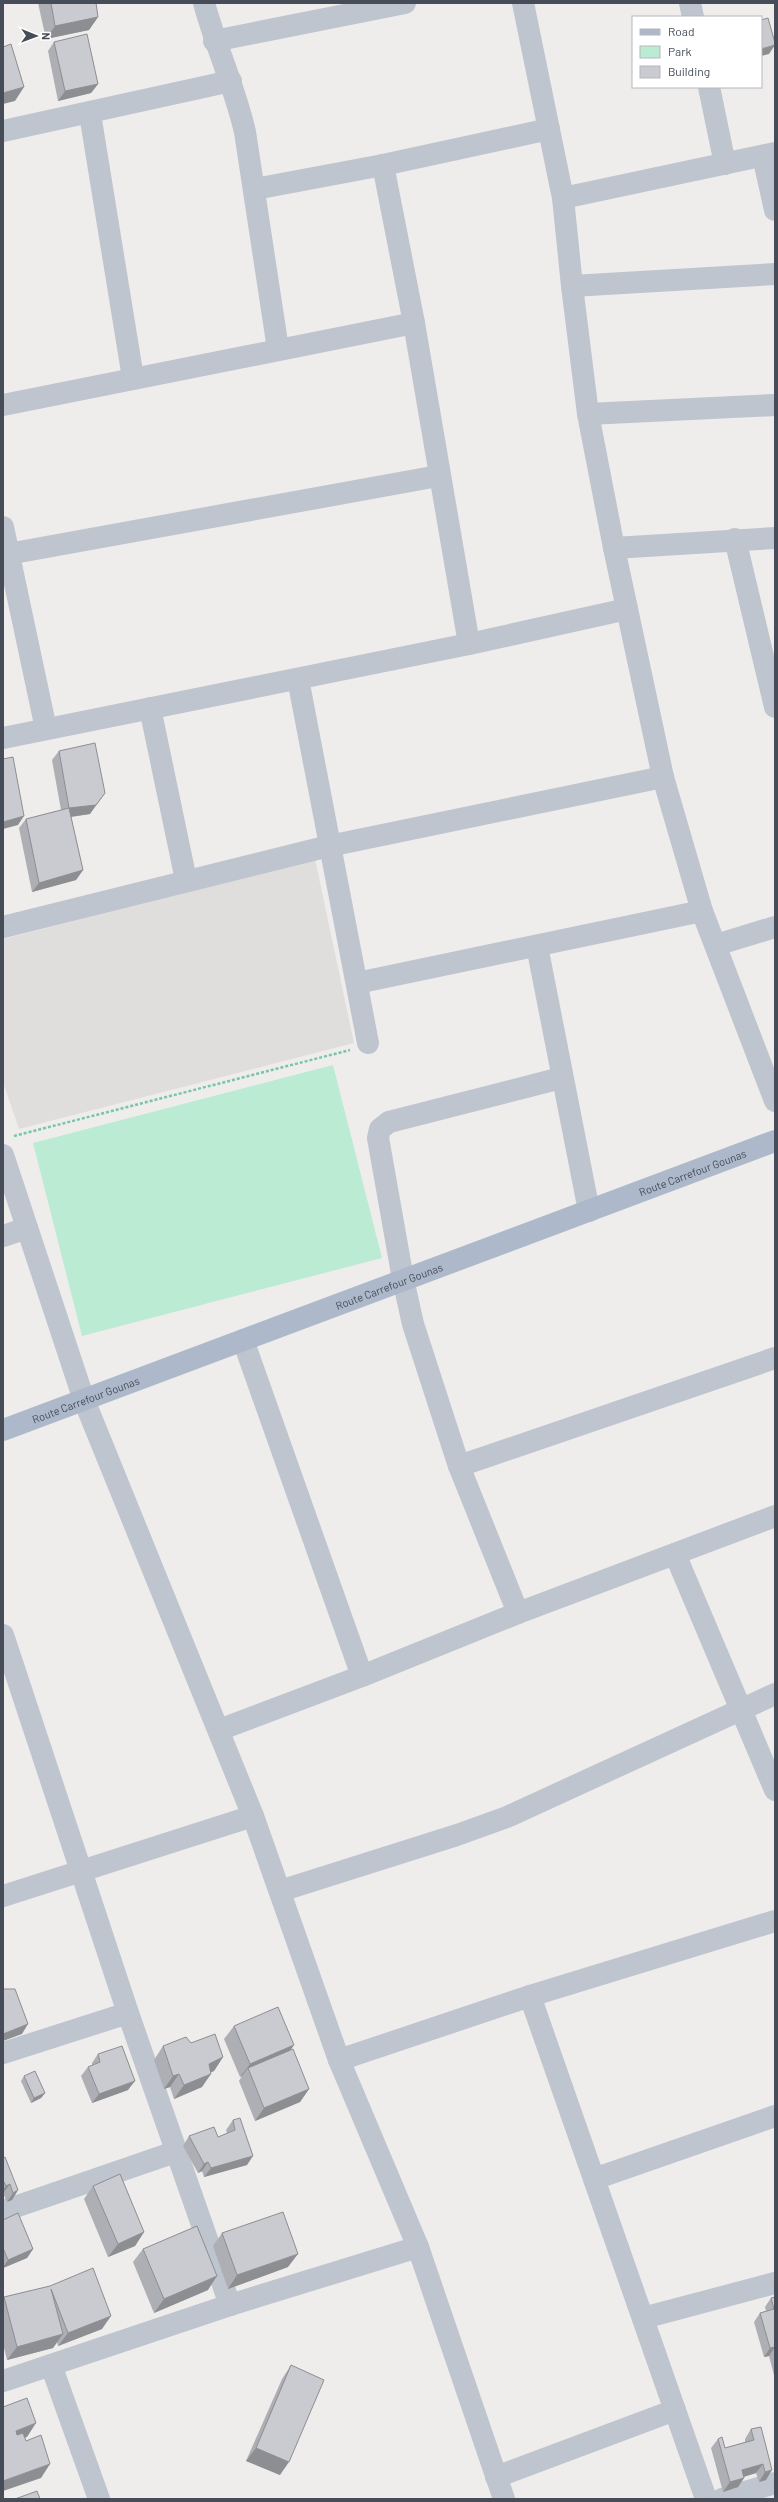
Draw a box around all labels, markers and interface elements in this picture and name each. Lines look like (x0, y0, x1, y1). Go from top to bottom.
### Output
north arrow (16, 16, 56, 56)
legend (632, 16, 762, 88)
text: Road (668, 24, 695, 38)
text: N (40, 32, 53, 40)
text: Park (668, 44, 692, 58)
text: Building (668, 64, 710, 78)
street label: Route Carrefour Gounas (637, 1146, 748, 1198)
street label: Route Carrefour Gounas (333, 1260, 444, 1312)
street label: Route Carrefour Gounas (30, 1373, 141, 1425)

